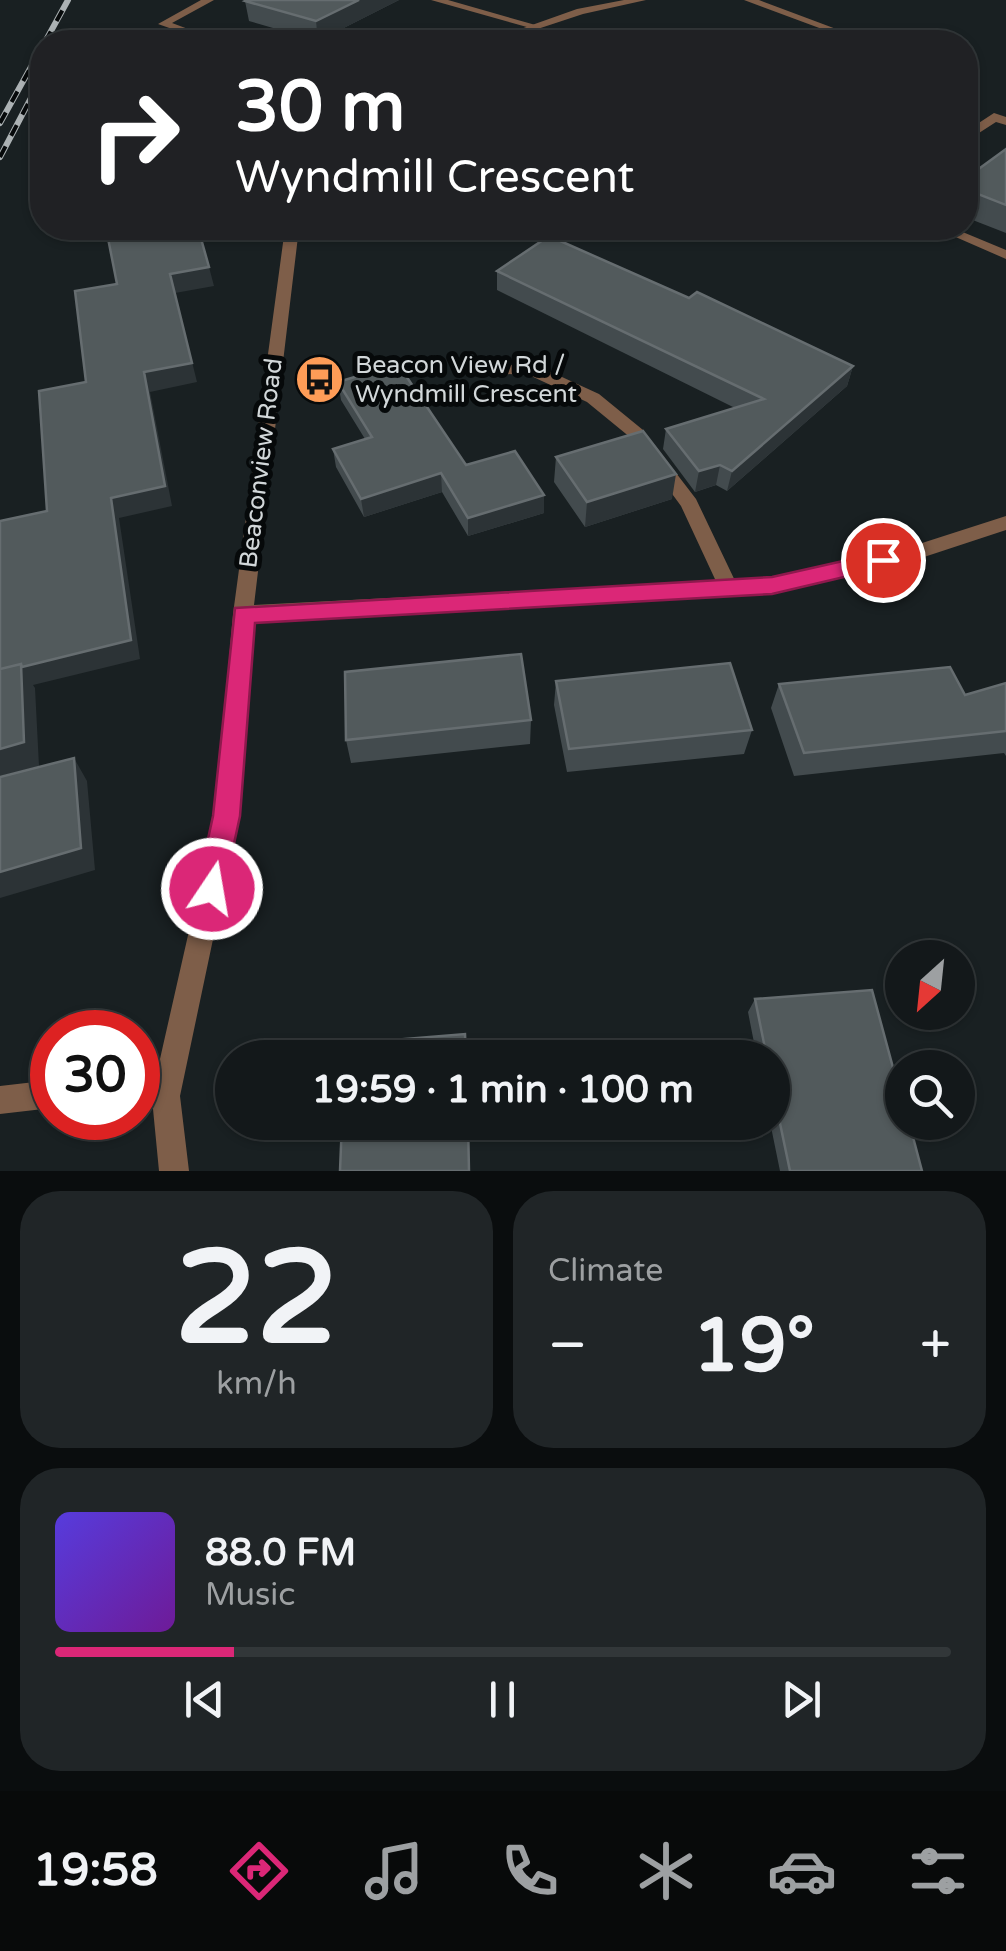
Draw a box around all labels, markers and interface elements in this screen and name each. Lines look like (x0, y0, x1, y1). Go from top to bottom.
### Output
text: 30 m (235, 66, 405, 150)
icon: right (70, 70, 200, 200)
text: Wyndmill Crescent (235, 151, 635, 205)
place label: Beacon View Rd / Wyndmill Crescent (355, 350, 577, 409)
bus stop icon: Beacon View Rd / Wyndmill Crescent (294, 353, 346, 405)
street label: Beaconview Road (233, 356, 289, 570)
pin (841, 518, 926, 603)
icon: arrive (856, 533, 911, 588)
position arrow (160, 837, 264, 941)
north arrow (885, 940, 975, 1030)
map controls (885, 940, 975, 1140)
speed limit sign: 30 (30, 1010, 160, 1140)
button: search (885, 1050, 975, 1140)
text: 19:59 · 1 min · 100 m (311, 1067, 694, 1113)
text: 22 (175, 1222, 338, 1378)
text: Climate (548, 1252, 663, 1290)
text: 19° (692, 1301, 815, 1391)
text: − (548, 1313, 587, 1379)
text: + (920, 1313, 951, 1379)
text: km/h (216, 1365, 297, 1403)
text: 88.0 FM (205, 1530, 356, 1576)
text: Music (205, 1576, 295, 1614)
icon: previous (177, 1672, 232, 1727)
icon: pause (475, 1672, 530, 1727)
icon: next (774, 1672, 829, 1727)
icon: directions (224, 1836, 294, 1906)
icon: music (359, 1836, 429, 1906)
icon: phone (495, 1836, 565, 1906)
icon: climate (631, 1836, 701, 1906)
icon: car (767, 1836, 837, 1906)
icon: filters (903, 1836, 973, 1906)
text: 19:58 (33, 1844, 158, 1898)

